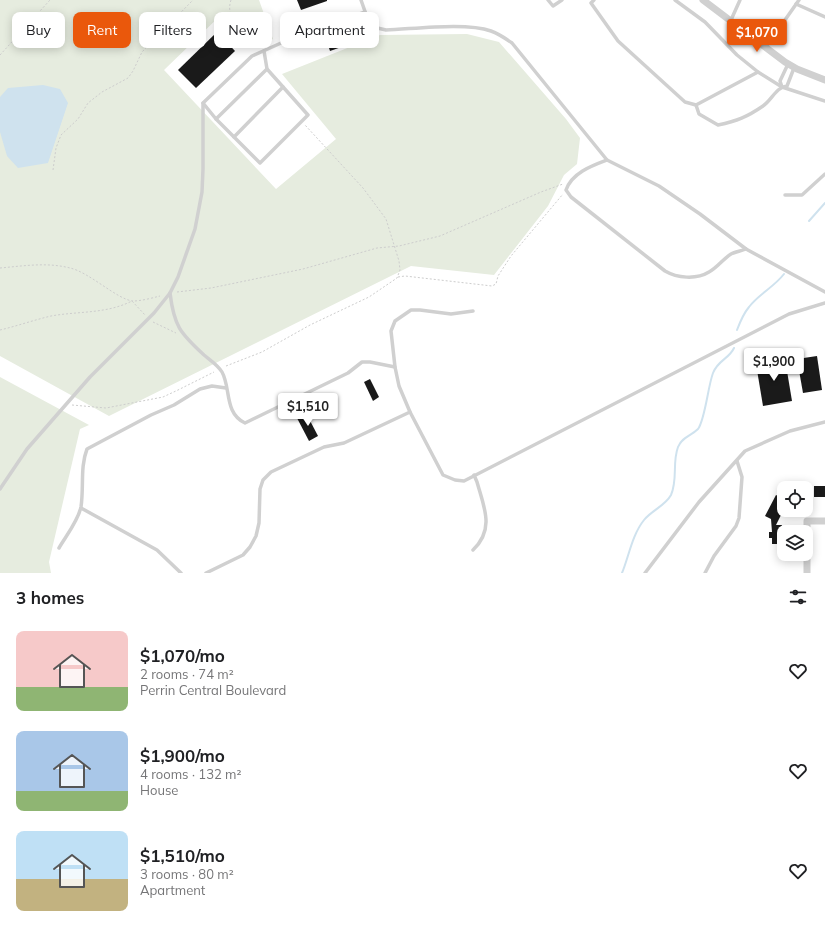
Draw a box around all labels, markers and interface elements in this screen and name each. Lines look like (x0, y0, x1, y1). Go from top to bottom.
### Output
chip: Buy (12, 12, 65, 48)
chip: Rent (73, 12, 131, 48)
chip: Filters (139, 12, 206, 48)
chip: New (214, 12, 272, 48)
chip: Apartment (280, 12, 379, 48)
pin: $1,070 (724, 19, 790, 53)
text: $1,070 (736, 24, 778, 40)
pin: $1,900 (741, 348, 807, 382)
text: $1,900 (753, 353, 795, 369)
pin: $1,510 (275, 393, 341, 427)
text: $1,510 (287, 398, 329, 414)
map controls (777, 481, 813, 561)
button: locate (777, 481, 813, 517)
button: layers (777, 525, 813, 561)
icon: filters (787, 586, 809, 608)
text: 3 homes (16, 587, 84, 608)
text: $1,070/mo (140, 645, 225, 666)
icon: home (48, 647, 96, 695)
icon: heart (787, 660, 809, 682)
text: 2 rooms · 74 m² (140, 666, 234, 682)
text: Perrin Central Boulevard (140, 682, 286, 698)
text: $1,900/mo (140, 745, 225, 766)
icon: home (48, 747, 96, 795)
icon: heart (787, 760, 809, 782)
text: 4 rooms · 132 m² (140, 766, 241, 782)
text: House (140, 782, 178, 798)
text: $1,510/mo (140, 845, 225, 866)
icon: home (48, 847, 96, 895)
icon: heart (787, 860, 809, 882)
text: 3 rooms · 80 m² (140, 866, 234, 882)
text: Apartment (140, 882, 205, 898)

